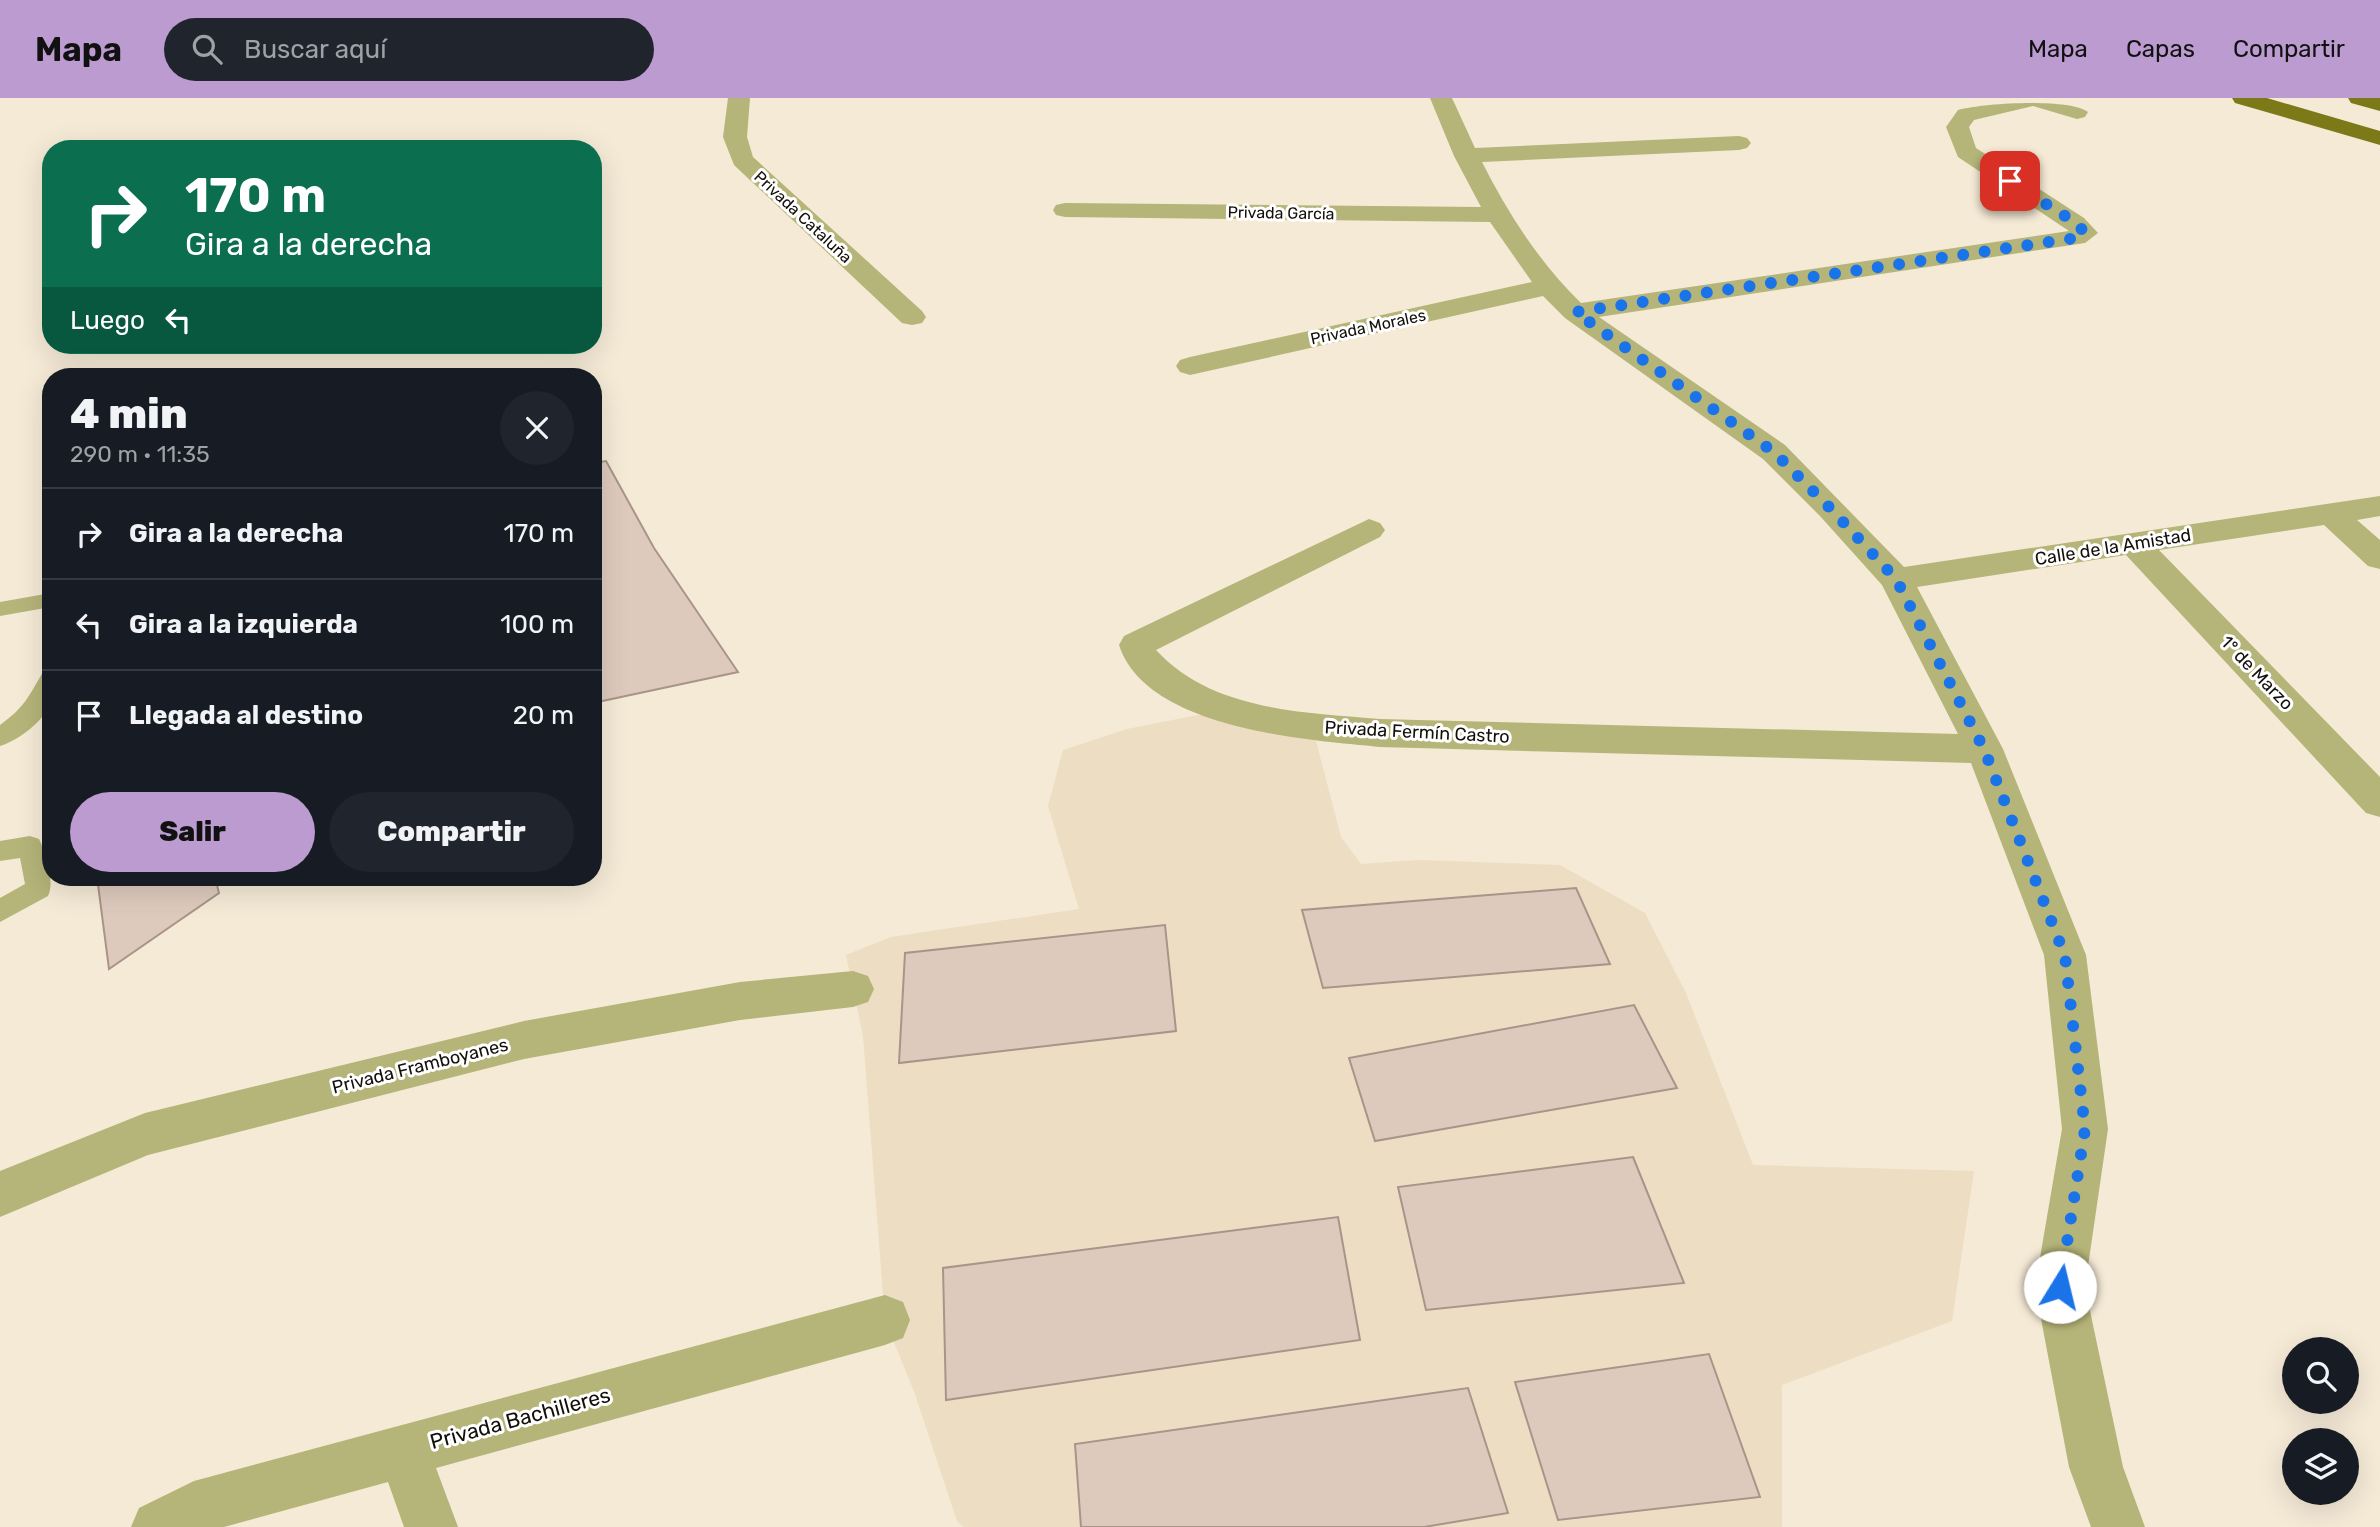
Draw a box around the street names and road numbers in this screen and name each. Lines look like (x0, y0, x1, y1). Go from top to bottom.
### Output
street label: Privada Cataluña (750, 167, 856, 267)
street label: Privada García (1227, 203, 1335, 223)
street label: Privada Morales (1309, 305, 1427, 349)
street label: Calle de la Amistad (2033, 524, 2193, 570)
street label: 1° de Marzo (2216, 631, 2298, 715)
street label: Privada Fermín Castro (1324, 716, 1510, 748)
street label: Privada Framboyanes (330, 1033, 510, 1099)
street label: Privada Bachilleres (427, 1382, 613, 1454)

